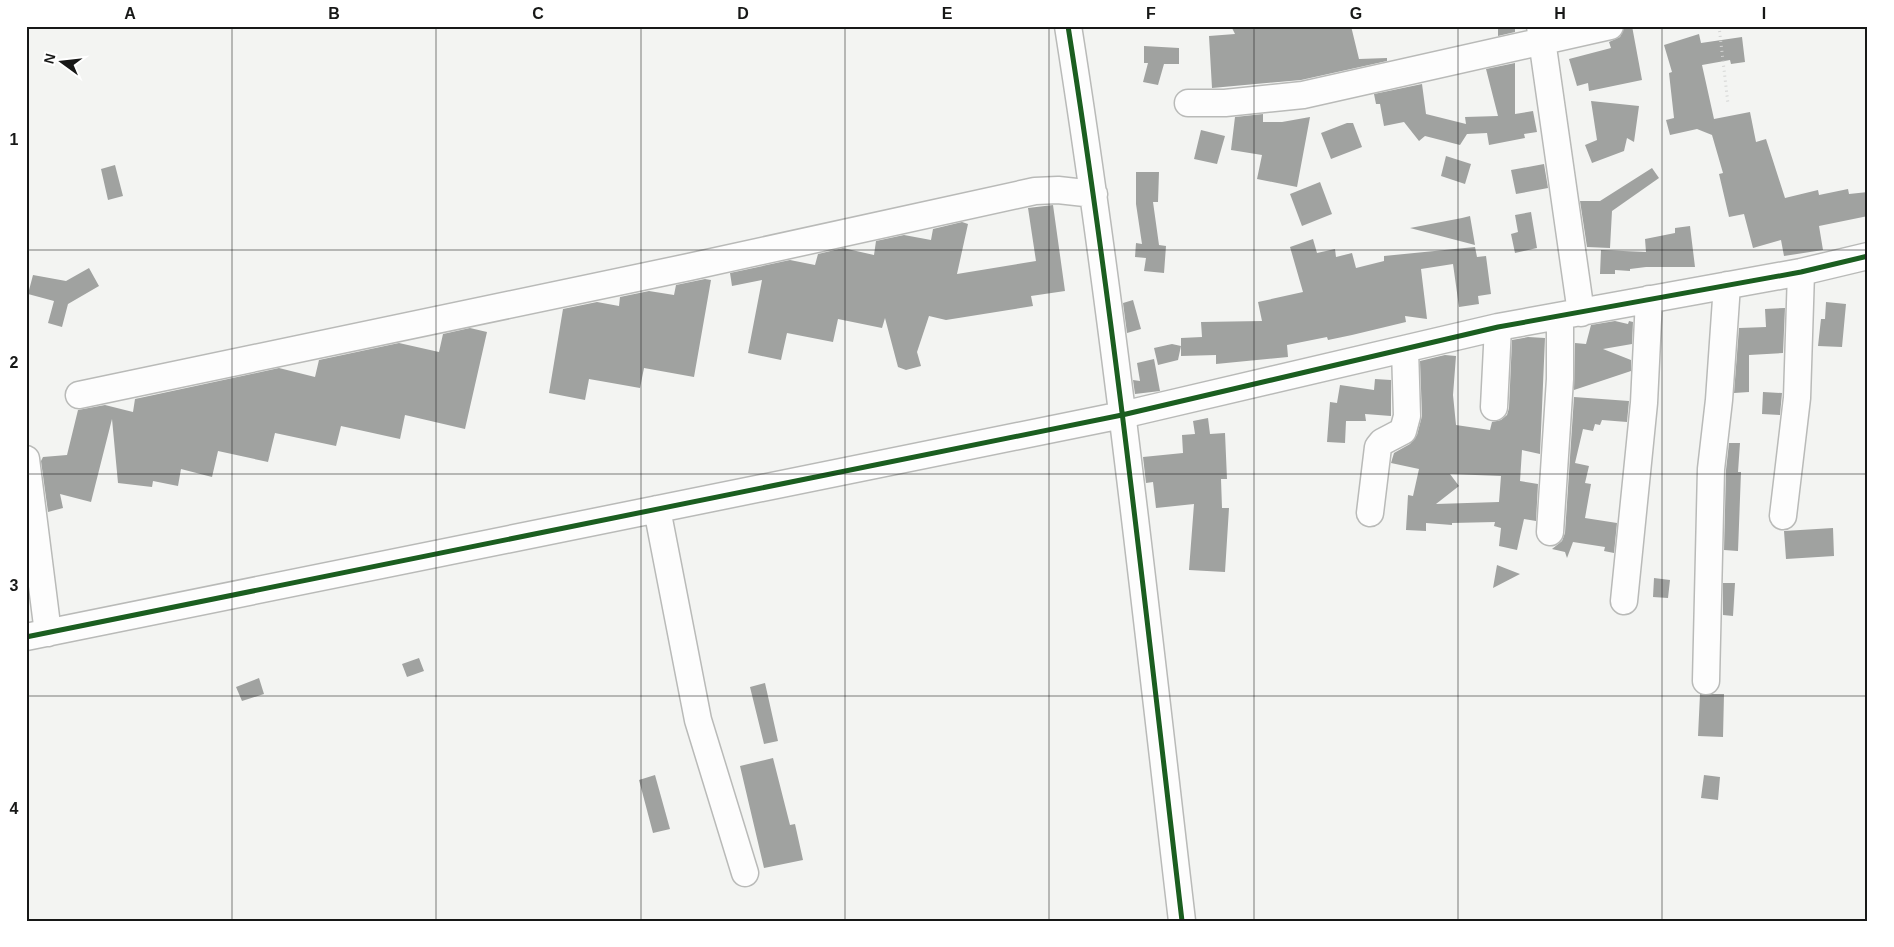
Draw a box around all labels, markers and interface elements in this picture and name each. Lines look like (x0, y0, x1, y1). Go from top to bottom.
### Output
text: A (124, 5, 136, 22)
text: B (328, 5, 340, 22)
text: C (532, 5, 544, 22)
text: D (737, 5, 749, 22)
text: E (942, 5, 953, 22)
text: F (1146, 5, 1156, 22)
text: G (1350, 5, 1362, 22)
text: H (1554, 5, 1566, 22)
text: I (1762, 5, 1766, 22)
north arrow (38, 38, 88, 88)
text: N (40, 52, 58, 66)
text: 1 (10, 131, 19, 148)
text: 2 (10, 354, 19, 371)
text: 3 (10, 577, 19, 594)
text: 4 (10, 800, 19, 817)

